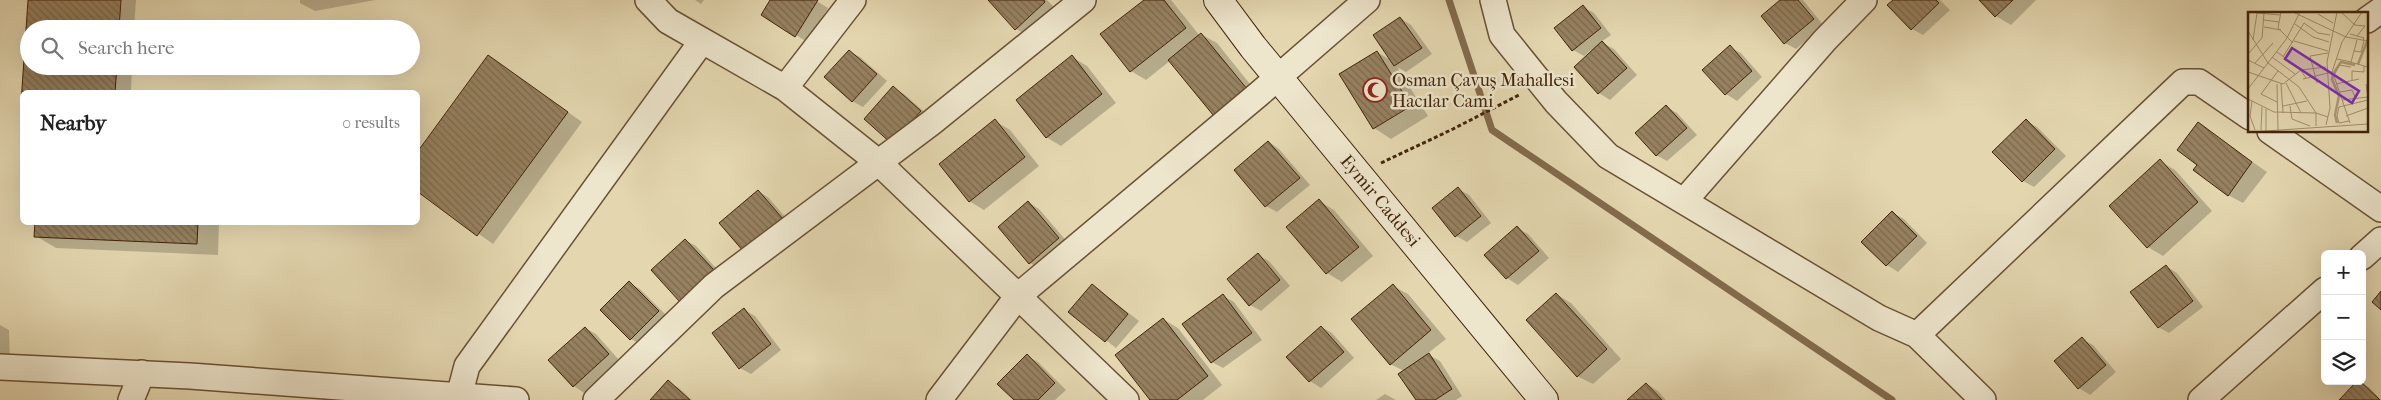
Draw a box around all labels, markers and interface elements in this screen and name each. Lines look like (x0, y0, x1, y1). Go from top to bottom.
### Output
inset map (2248, 12, 2368, 132)
search box (20, 20, 420, 75)
icon: search (38, 34, 66, 62)
text: Search here (78, 37, 174, 59)
place label: Osman Çavuş Mahallesi Hacılar Cami (1392, 70, 1575, 112)
mosque icon: Osman Çavuş Mahallesi Hacılar Cami (1362, 77, 1388, 103)
text: Nearby (40, 111, 106, 135)
text: 0 results (342, 113, 400, 132)
street label: Eymir Caddesi (1336, 151, 1425, 252)
map controls (2321, 250, 2366, 385)
button: + (2321, 250, 2366, 295)
button: − (2321, 295, 2366, 340)
button: layers (2321, 340, 2366, 385)

